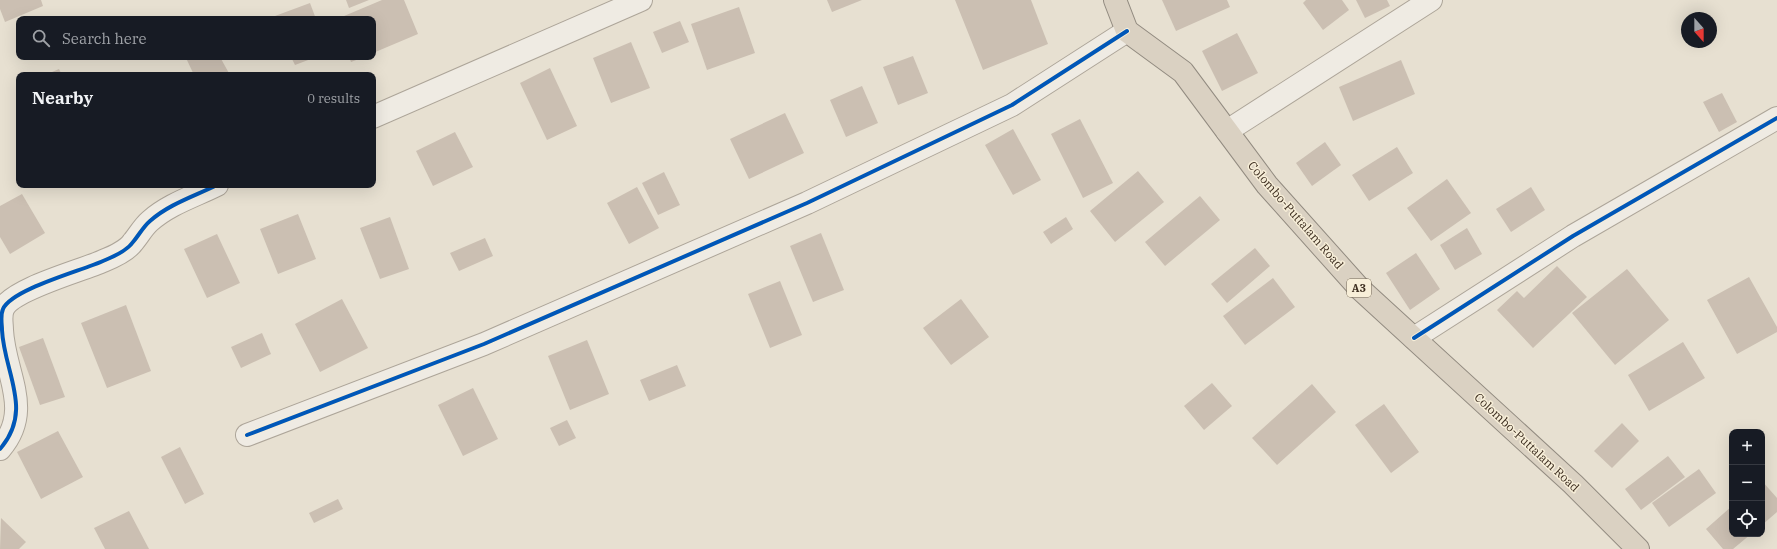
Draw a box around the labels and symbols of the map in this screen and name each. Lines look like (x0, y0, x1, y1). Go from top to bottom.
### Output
north arrow (1681, 12, 1717, 48)
street label: Colombo-Puttalam Road (1245, 158, 1347, 272)
road number: A3 (1347, 279, 1371, 297)
street label: Colombo-Puttalam Road (1471, 389, 1583, 495)

